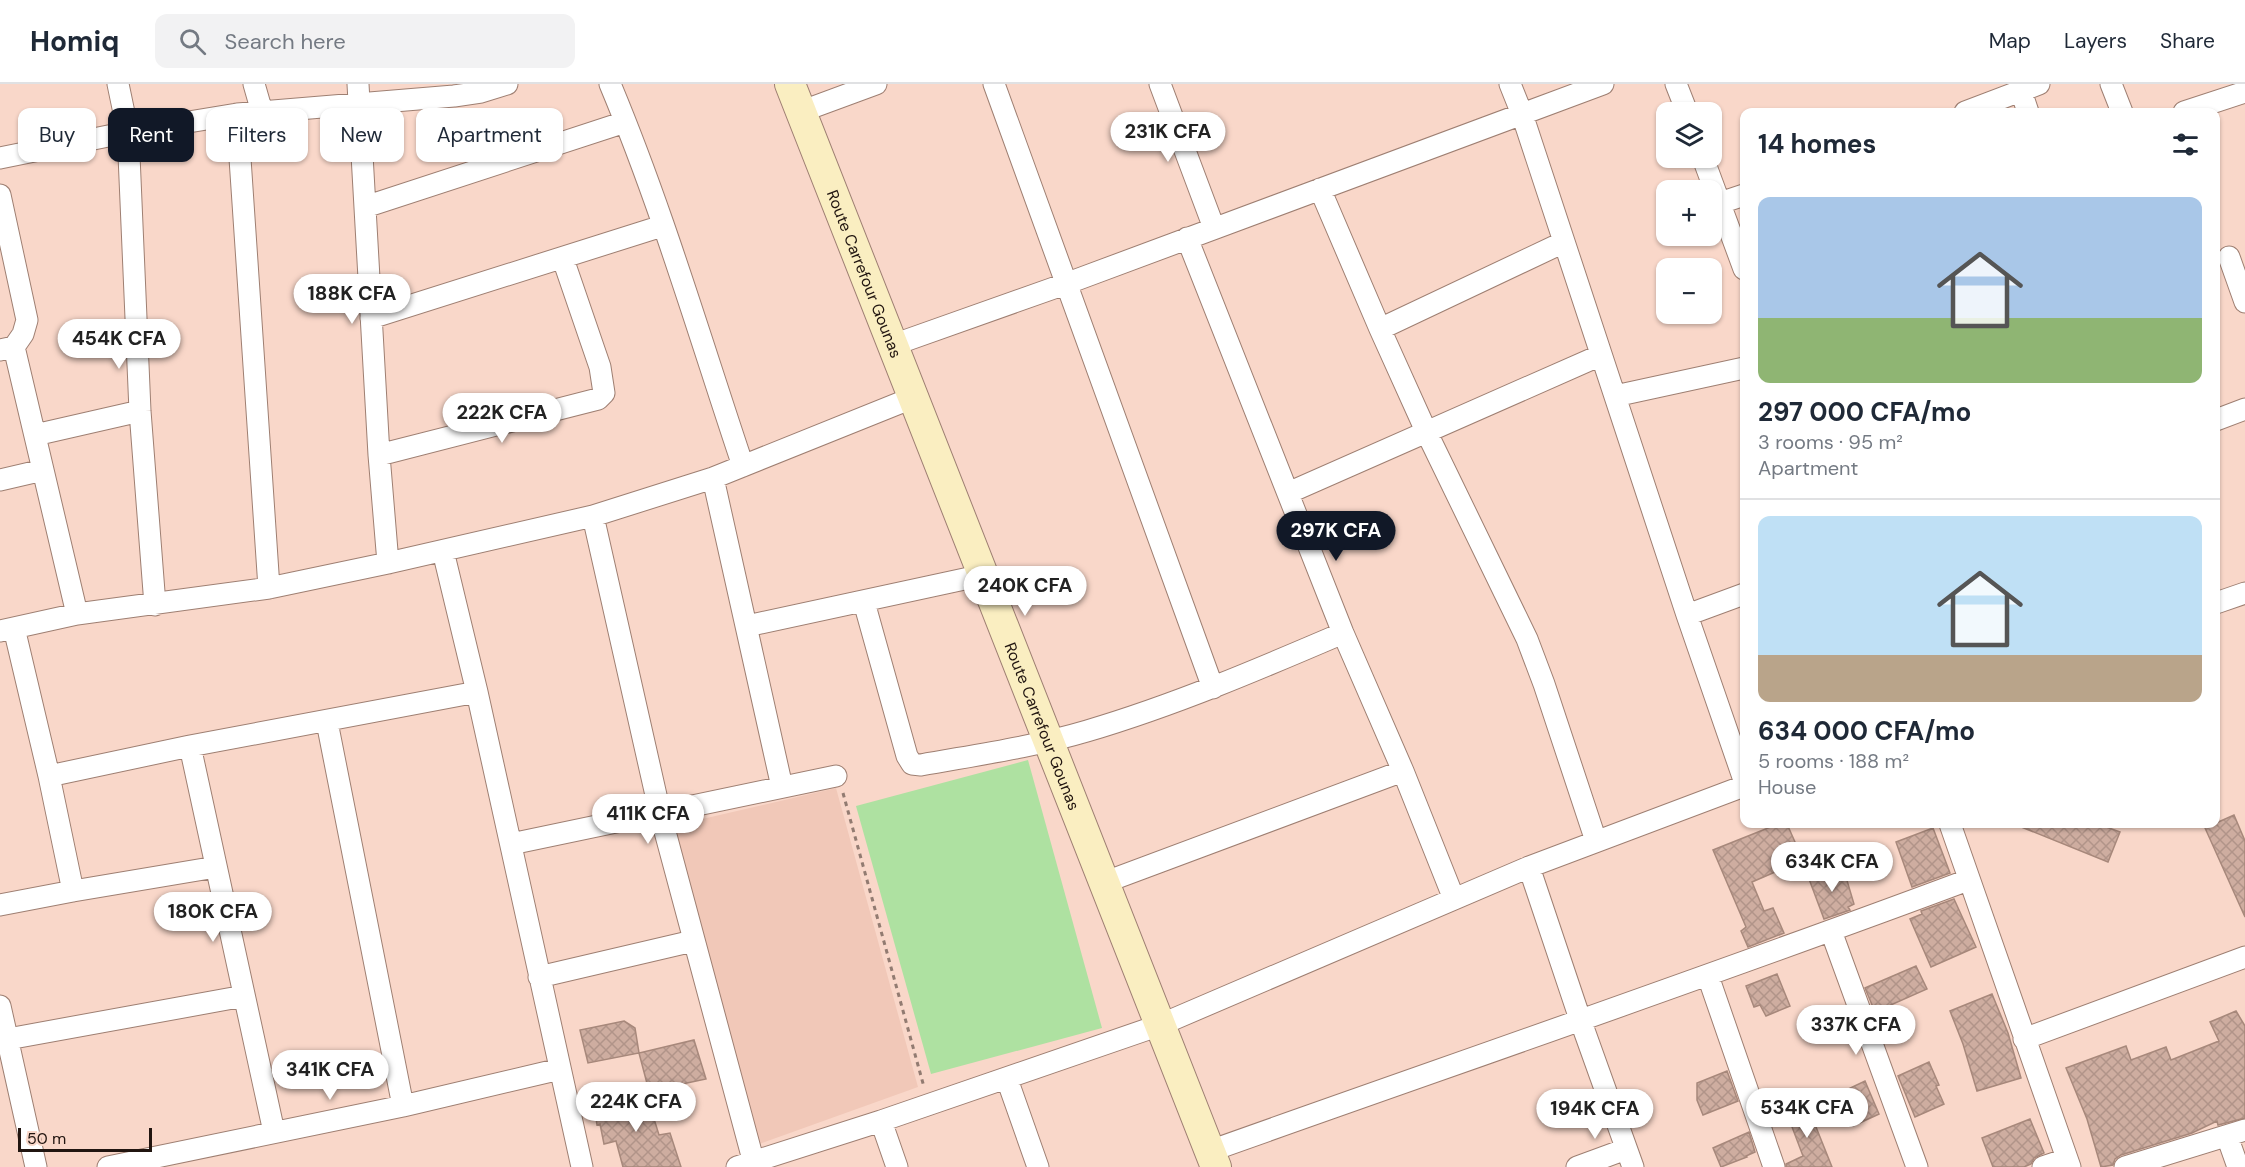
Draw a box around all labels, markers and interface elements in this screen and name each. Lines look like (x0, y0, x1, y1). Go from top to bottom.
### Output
search box (155, 14, 575, 68)
text: Homiq (30, 23, 119, 60)
icon: search (176, 25, 209, 58)
text: Search here (224, 27, 346, 56)
text: Map (1989, 27, 2031, 55)
text: Layers (2064, 27, 2127, 55)
text: Share (2160, 27, 2215, 55)
map controls (1656, 102, 1722, 324)
button: layers (1656, 102, 1722, 168)
chip: Buy (18, 108, 96, 162)
chip: Rent (108, 108, 194, 162)
chip: Filters (206, 108, 308, 162)
chip: New (320, 108, 404, 162)
chip: Apartment (416, 108, 563, 162)
pin: 231K CFA (1106, 112, 1230, 163)
text: 231K CFA (1124, 118, 1212, 144)
text: 14 homes (1758, 127, 1876, 161)
icon: filters (2169, 128, 2202, 161)
button: + (1656, 180, 1722, 246)
street label: Route Carrefour Gounas (822, 187, 907, 361)
icon: home (1926, 236, 2034, 344)
button: − (1656, 258, 1722, 324)
pin: 188K CFA (290, 274, 414, 325)
text: 188K CFA (308, 280, 396, 306)
pin: 454K CFA (57, 319, 181, 370)
text: 454K CFA (72, 325, 166, 351)
pin: 222K CFA (440, 393, 564, 444)
text: 297 000 CFA/mo (1758, 395, 1971, 429)
text: 222K CFA (457, 399, 547, 425)
text: 3 rooms · 95 m² (1758, 429, 1903, 455)
text: Apartment (1758, 455, 1858, 481)
pin: 297K CFA (1274, 511, 1398, 562)
text: 297K CFA (1291, 517, 1381, 543)
icon: home (1926, 555, 2034, 663)
pin: 240K CFA (963, 566, 1087, 617)
text: 240K CFA (978, 572, 1072, 598)
street label: Route Carrefour Gounas (1000, 639, 1085, 813)
text: 634 000 CFA/mo (1758, 714, 1975, 748)
text: 5 rooms · 188 m² (1758, 748, 1909, 774)
text: House (1758, 774, 1816, 800)
pin: 411K CFA (586, 794, 710, 845)
text: 411K CFA (606, 800, 690, 826)
pin: 634K CFA (1770, 842, 1894, 893)
text: 634K CFA (1785, 848, 1879, 874)
pin: 180K CFA (151, 892, 275, 943)
text: 180K CFA (168, 898, 258, 924)
pin: 337K CFA (1794, 1005, 1918, 1056)
text: 337K CFA (1810, 1011, 1902, 1037)
pin: 341K CFA (268, 1050, 392, 1101)
text: 341K CFA (286, 1056, 374, 1082)
pin: 224K CFA (574, 1082, 698, 1133)
text: 224K CFA (590, 1088, 682, 1114)
pin: 534K CFA (1745, 1088, 1869, 1139)
pin: 194K CFA (1533, 1089, 1657, 1140)
text: 534K CFA (1760, 1094, 1854, 1120)
text: 194K CFA (1550, 1095, 1640, 1121)
scale bar (18, 1125, 152, 1152)
text: 50 m (27, 1128, 66, 1149)

